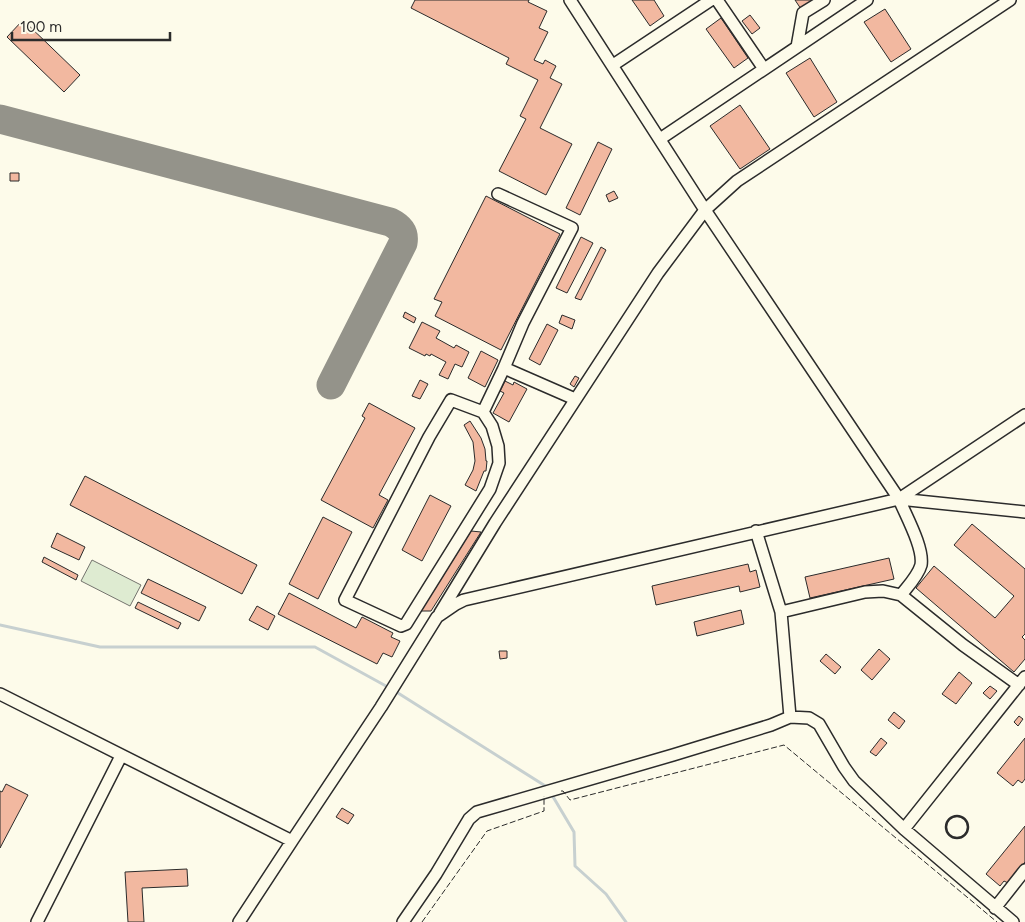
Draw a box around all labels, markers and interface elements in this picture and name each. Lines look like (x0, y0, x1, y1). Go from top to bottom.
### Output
scale bar (12, 10, 170, 42)
text: 100 m (20, 18, 62, 36)

